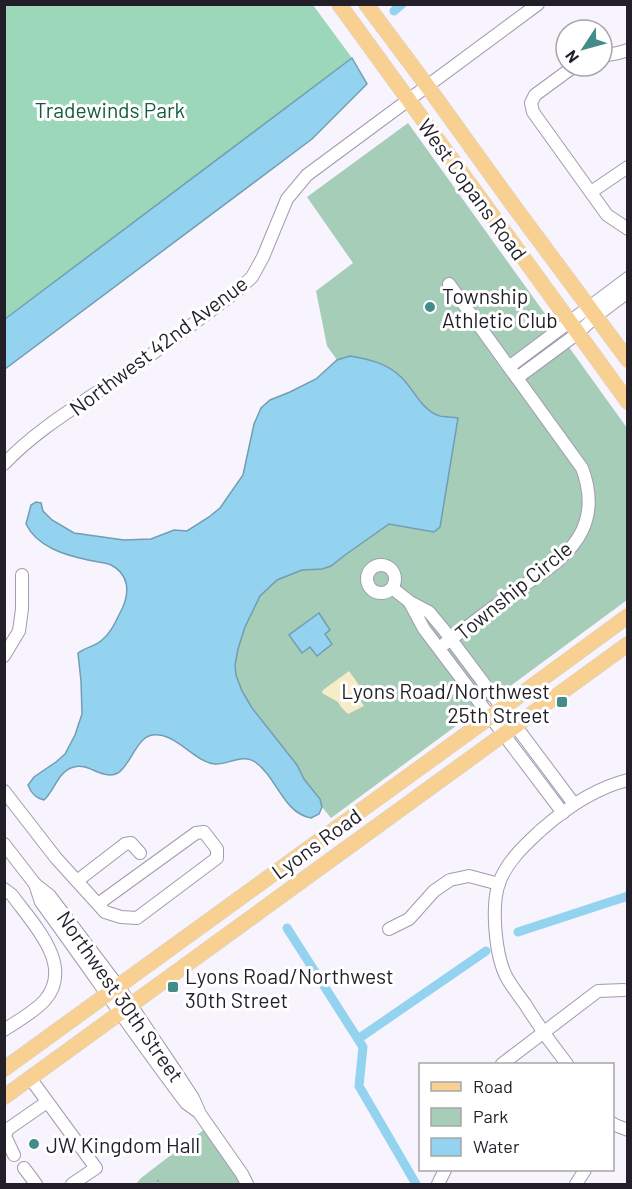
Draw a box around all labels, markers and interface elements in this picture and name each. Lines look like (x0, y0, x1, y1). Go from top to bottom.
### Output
north arrow (554, 18, 614, 78)
text: N (561, 47, 582, 67)
park label: Tradewinds Park (35, 97, 185, 122)
street label: West Copans Road (413, 113, 533, 265)
street label: Northwest 42nd Avenue (64, 270, 252, 420)
place label: Township Athletic Club (442, 283, 558, 332)
marker: Township Athletic Club (423, 300, 437, 314)
street label: Township Circle (450, 535, 576, 645)
place label: Lyons Road/Northwest 25th Street (341, 678, 550, 727)
marker: Lyons Road/Northwest 25th Street (555, 695, 569, 709)
street label: Lyons Road (266, 802, 366, 884)
street label: Northwest 30th Street (52, 906, 190, 1086)
place label: Lyons Road/Northwest 30th Street (185, 963, 394, 1012)
marker: Lyons Road/Northwest 30th Street (166, 980, 180, 994)
legend (419, 1063, 614, 1171)
text: Road (473, 1075, 513, 1097)
text: Park (473, 1105, 508, 1127)
place label: JW Kingdom Hall (46, 1132, 200, 1157)
text: Water (473, 1135, 520, 1157)
marker: JW Kingdom Hall (27, 1137, 41, 1151)

